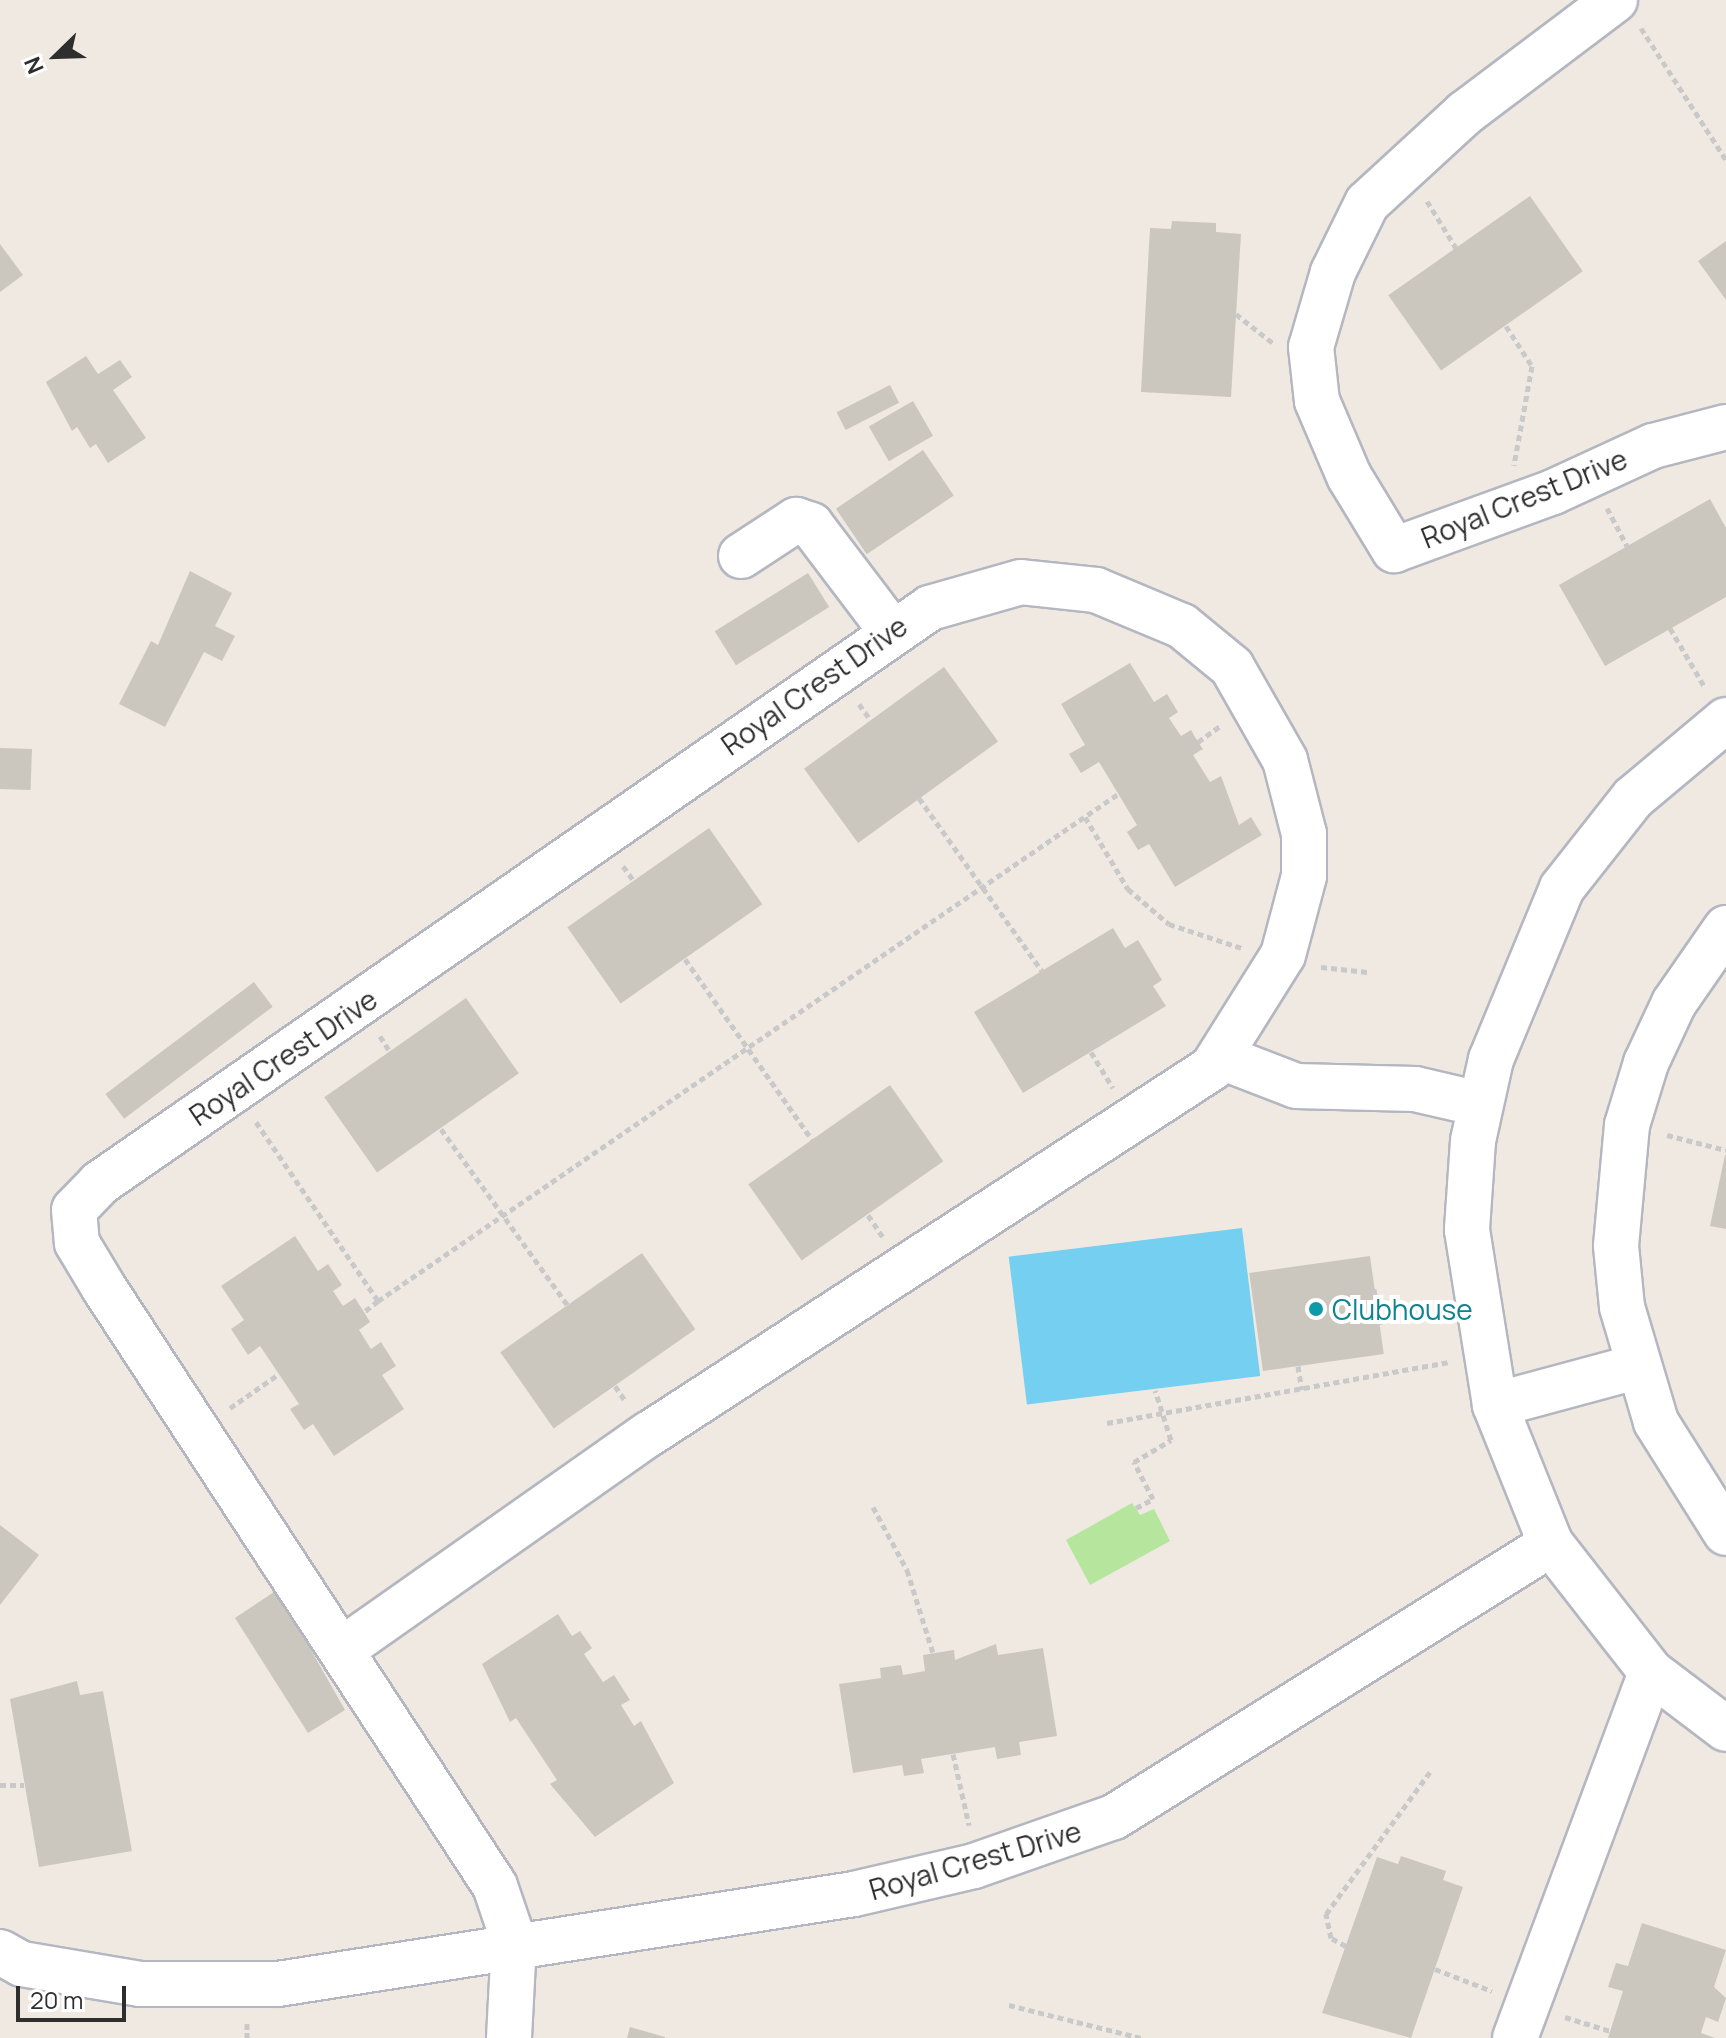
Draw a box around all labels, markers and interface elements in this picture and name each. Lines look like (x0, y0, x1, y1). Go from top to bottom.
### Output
north arrow (16, 16, 96, 96)
text: N (17, 52, 51, 79)
street label: Royal Crest Drive (1416, 441, 1632, 555)
street label: Royal Crest Drive (715, 609, 913, 761)
street label: Royal Crest Drive (183, 982, 383, 1132)
place label: Clubhouse (1332, 1292, 1473, 1326)
marker: Clubhouse (1307, 1300, 1325, 1318)
street label: Royal Crest Drive (865, 1814, 1085, 1906)
scale bar (20, 1970, 130, 2020)
text: 20 m (30, 1983, 83, 2016)

